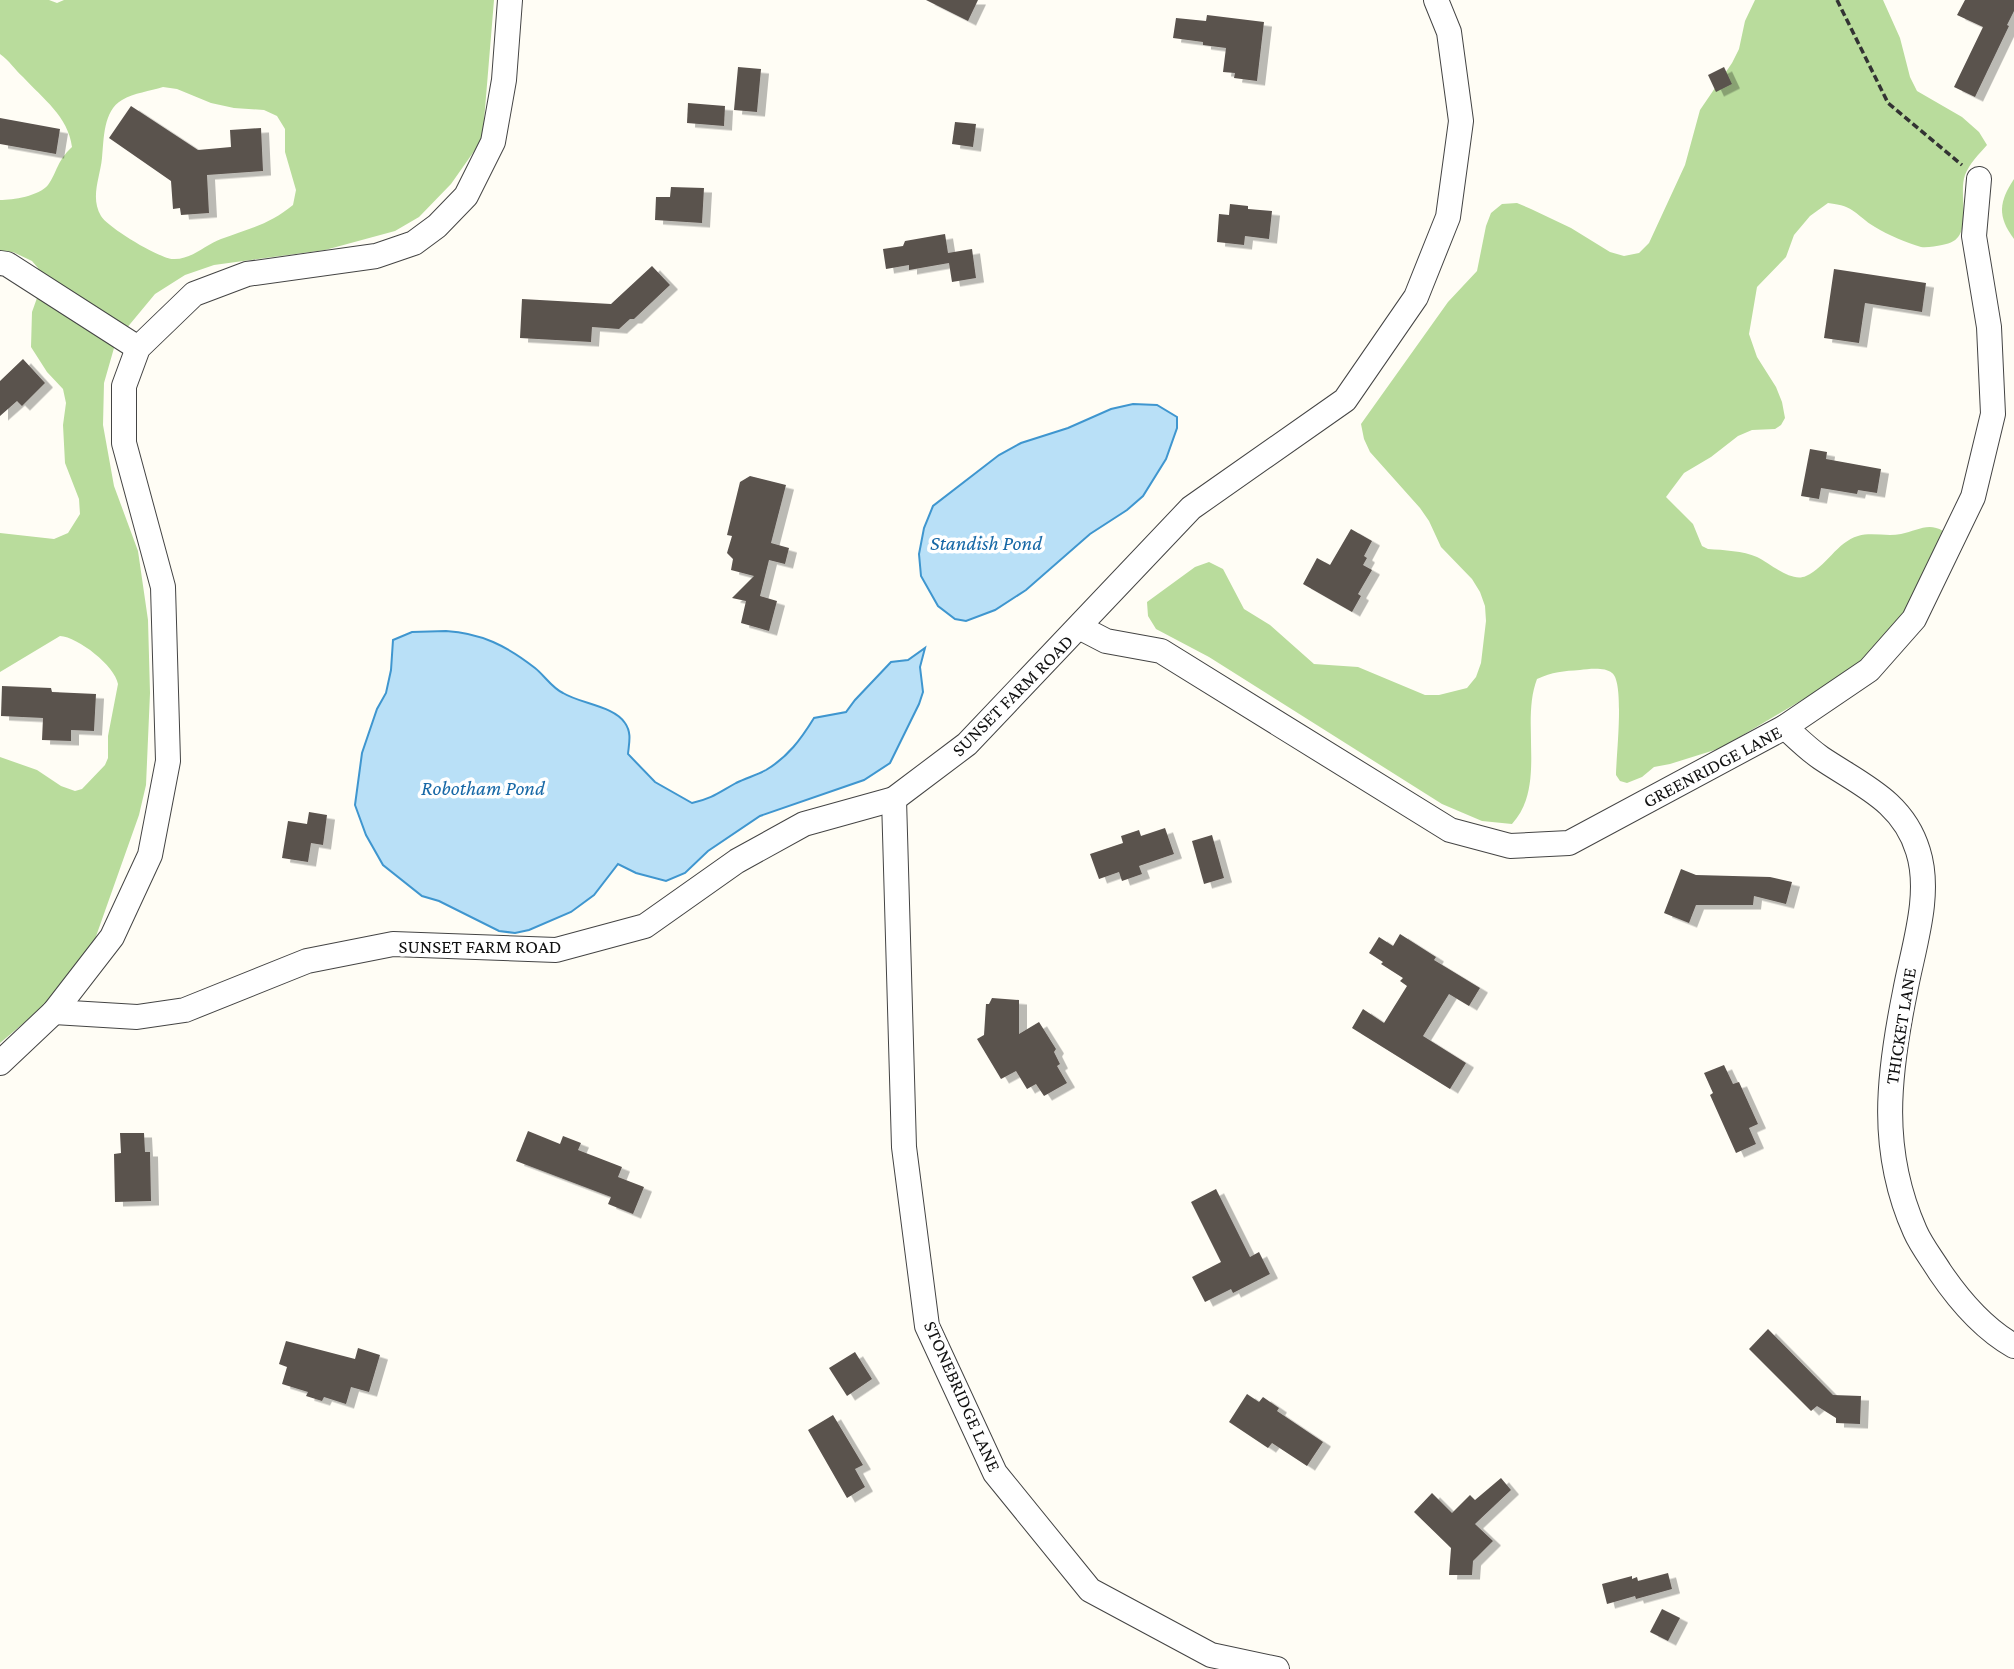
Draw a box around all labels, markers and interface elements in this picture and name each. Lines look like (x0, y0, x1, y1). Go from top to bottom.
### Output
water label: Standish Pond (930, 531, 1043, 555)
street label: SUNSET FARM ROAD (947, 630, 1077, 760)
street label: GREENRIDGE LANE (1639, 721, 1785, 812)
water label: Robotham Pond (421, 776, 546, 800)
street label: SUNSET FARM ROAD (399, 936, 561, 957)
street label: THICKET LANE (1881, 966, 1920, 1086)
street label: STONEBRIDGE LANE (920, 1318, 1005, 1475)

